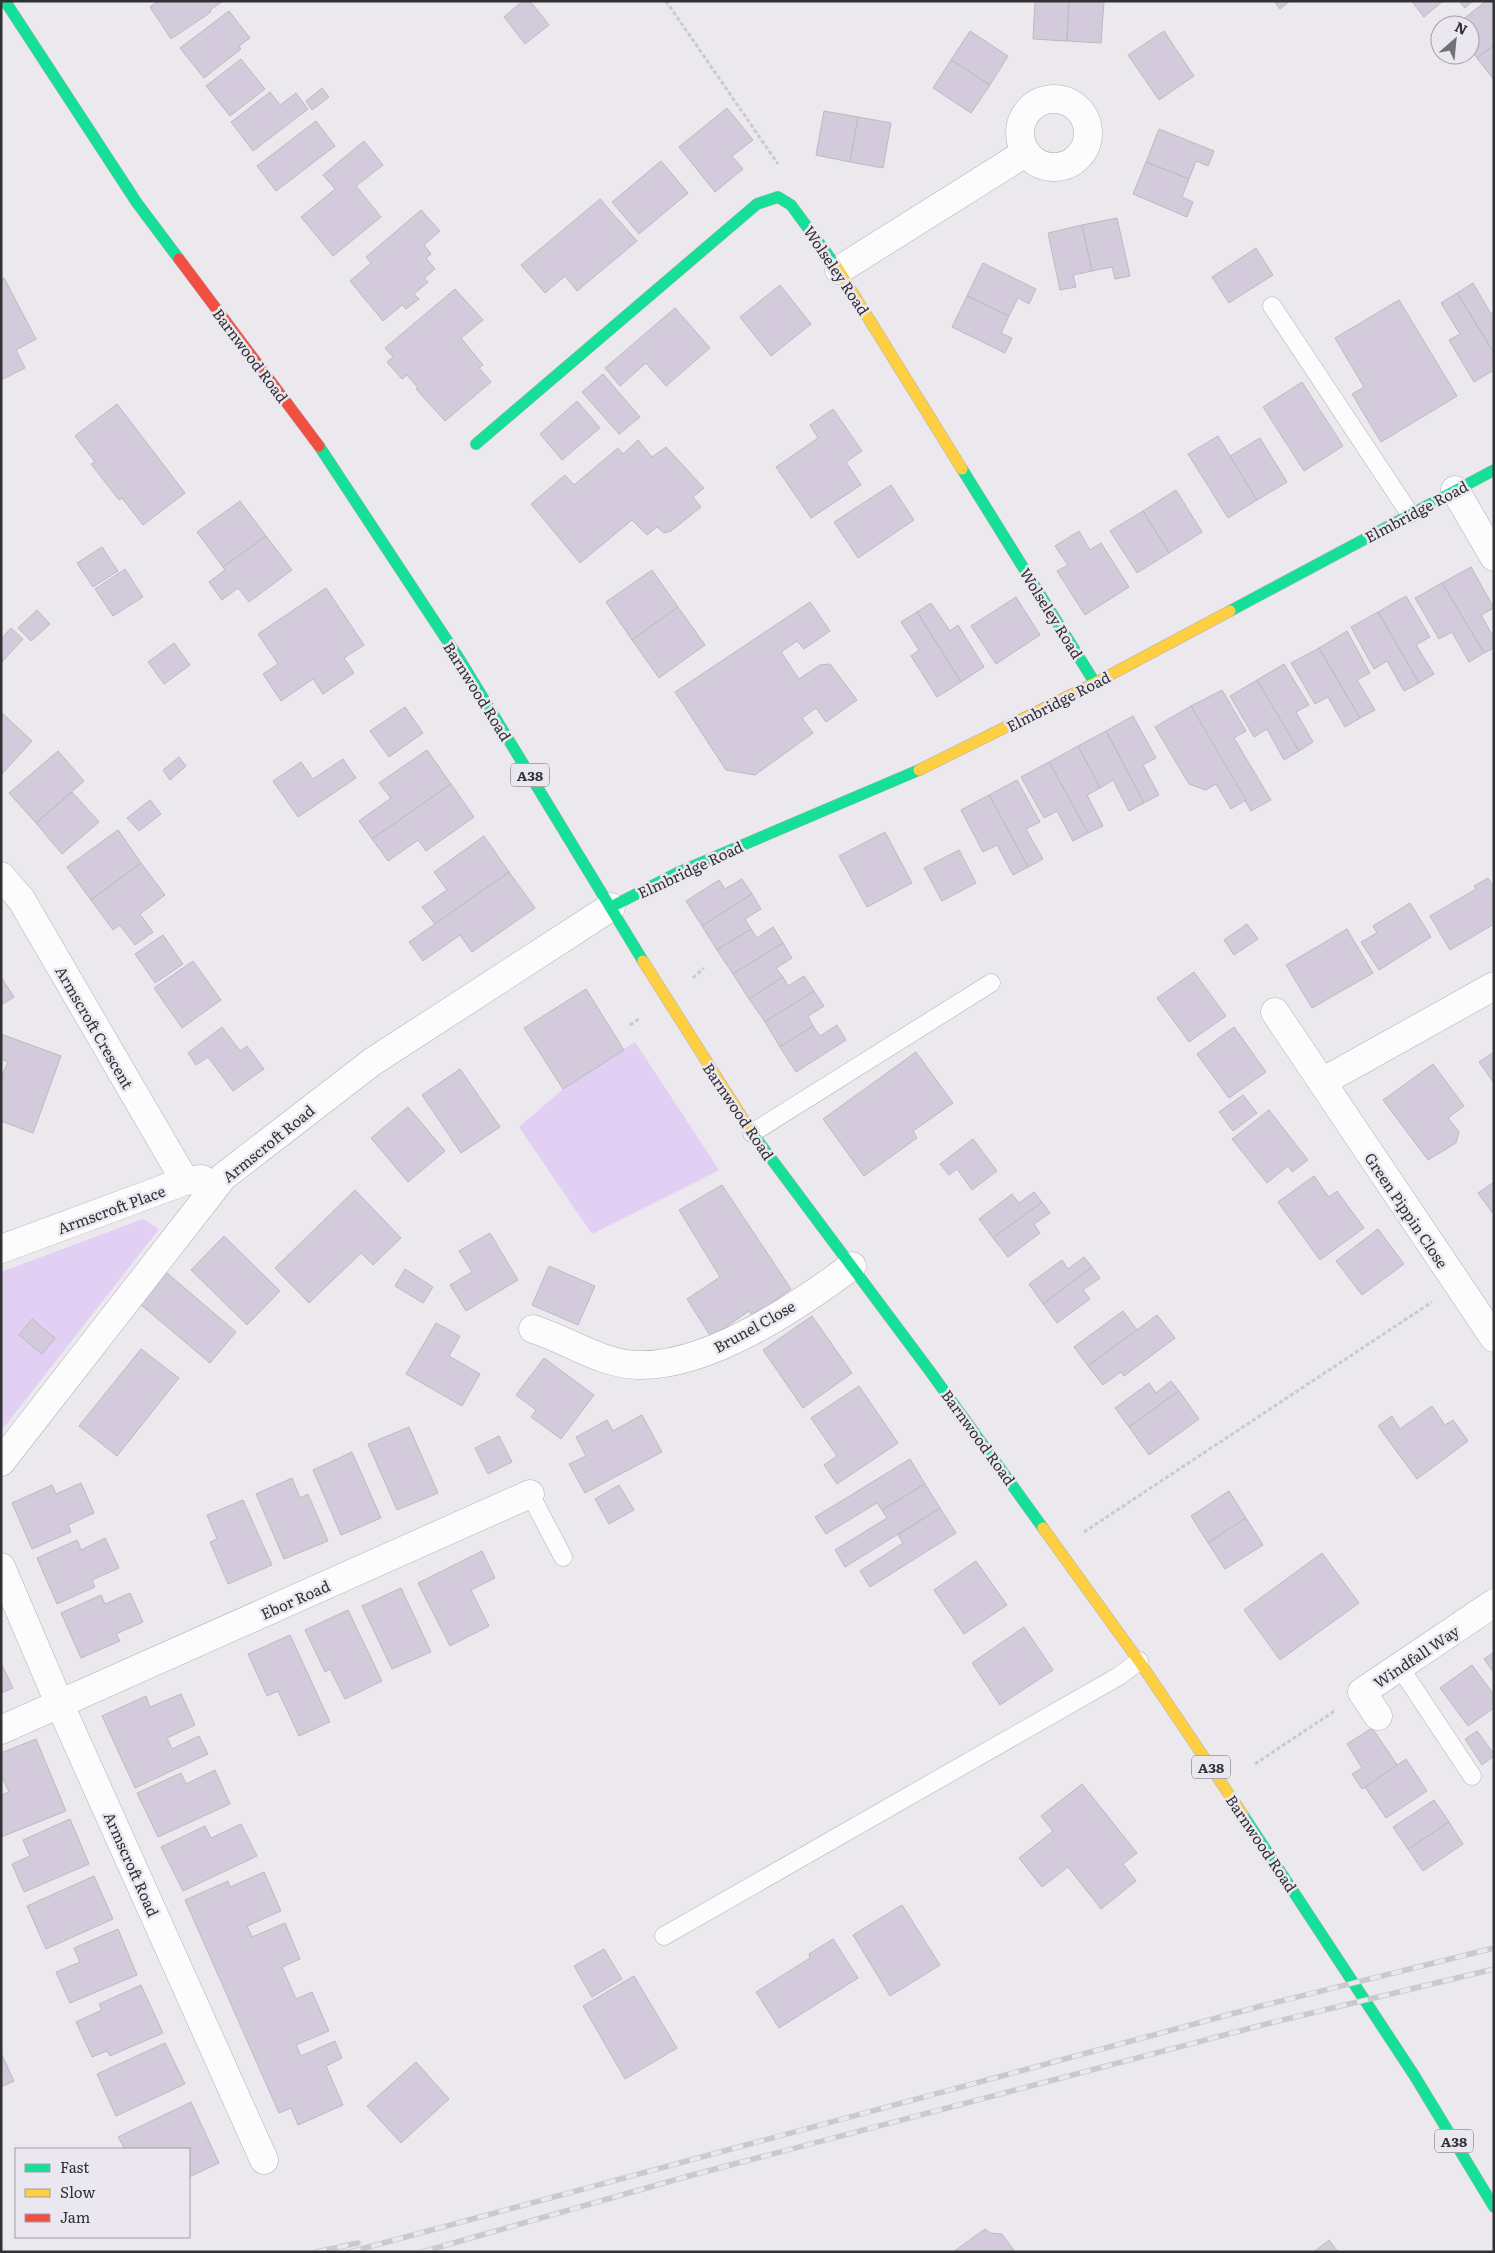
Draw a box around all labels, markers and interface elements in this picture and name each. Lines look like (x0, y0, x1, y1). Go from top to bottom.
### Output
north arrow (1430, 15, 1480, 65)
text: N (1452, 16, 1471, 39)
street label: Wolseley Road (799, 221, 875, 319)
street label: Barnwood Road (208, 303, 294, 407)
street label: Elmbridge Road (1360, 474, 1472, 548)
street label: Wolseley Road (1015, 563, 1089, 663)
street label: Barnwood Road (438, 637, 518, 745)
street label: Elmbridge Road (1002, 665, 1114, 737)
road number: A38 (511, 764, 549, 786)
street label: Elmbridge Road (633, 834, 747, 904)
street label: Armscroft Crescent (50, 961, 140, 1093)
street label: Barnwood Road (698, 1058, 780, 1164)
street label: Armscroft Road (217, 1099, 319, 1187)
street label: Green Pippin Close (1360, 1148, 1454, 1273)
street label: Armscroft Place (54, 1179, 168, 1239)
street label: Brunel Close (709, 1294, 799, 1358)
street label: Barnwood Road (936, 1384, 1022, 1490)
street label: Ebor Road (257, 1574, 333, 1624)
street label: Windfall Way (1369, 1619, 1464, 1693)
road number: A38 (1192, 1755, 1230, 1778)
street label: Barnwood Road (1221, 1790, 1303, 1896)
street label: Armscroft Road (99, 1808, 165, 1920)
road number: A38 (1435, 2130, 1473, 2152)
legend (15, 2148, 190, 2238)
text: Fast (60, 2155, 89, 2178)
text: Slow (60, 2180, 95, 2203)
text: Jam (60, 2205, 91, 2228)

